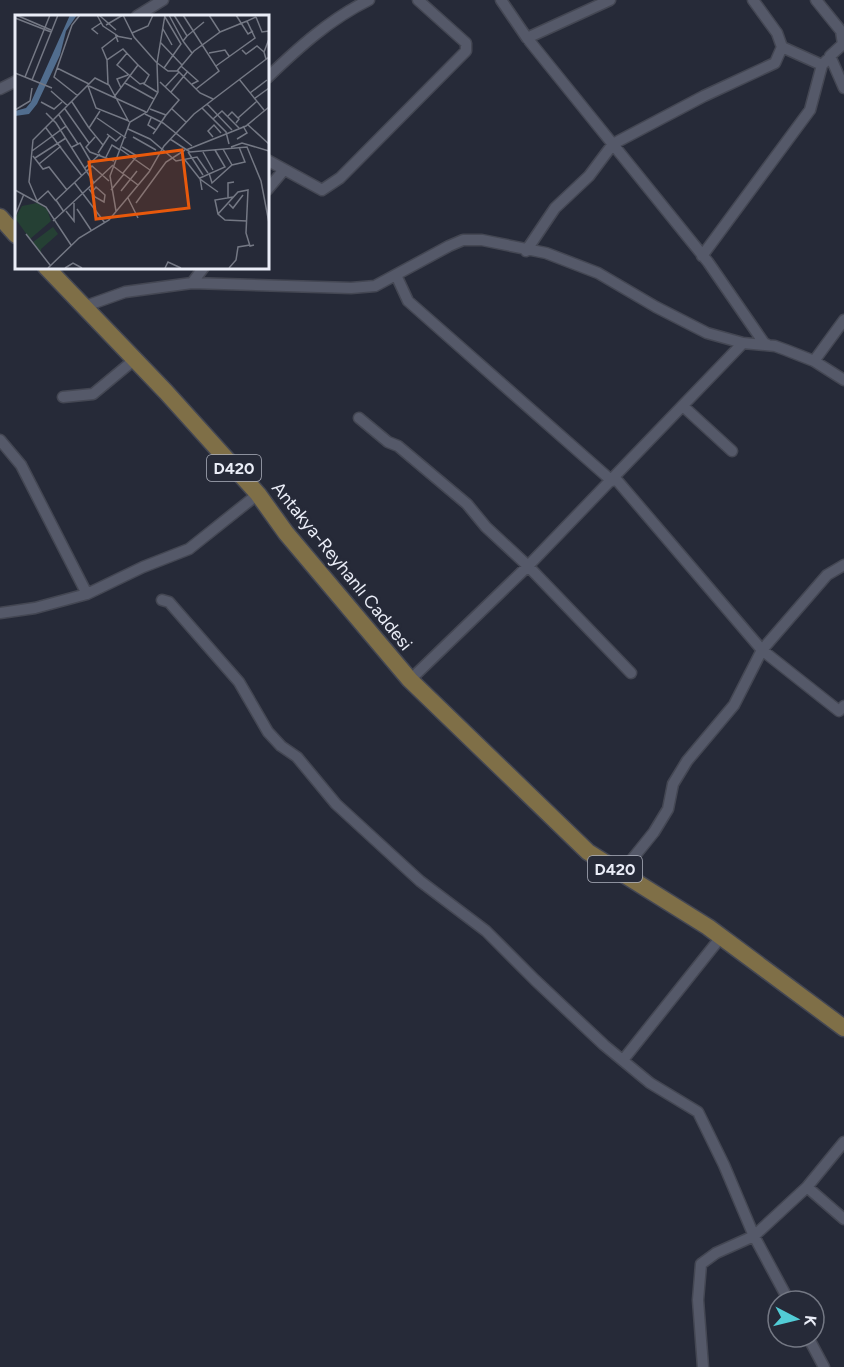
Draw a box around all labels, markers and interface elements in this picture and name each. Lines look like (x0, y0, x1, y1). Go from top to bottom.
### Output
inset map (15, 15, 268, 268)
road number: D420 (207, 455, 261, 481)
street label: Antakya-Reyhanlı Caddesi (267, 477, 417, 655)
road number: D420 (588, 856, 642, 882)
north arrow (766, 1289, 826, 1349)
text: K (800, 1314, 820, 1328)

